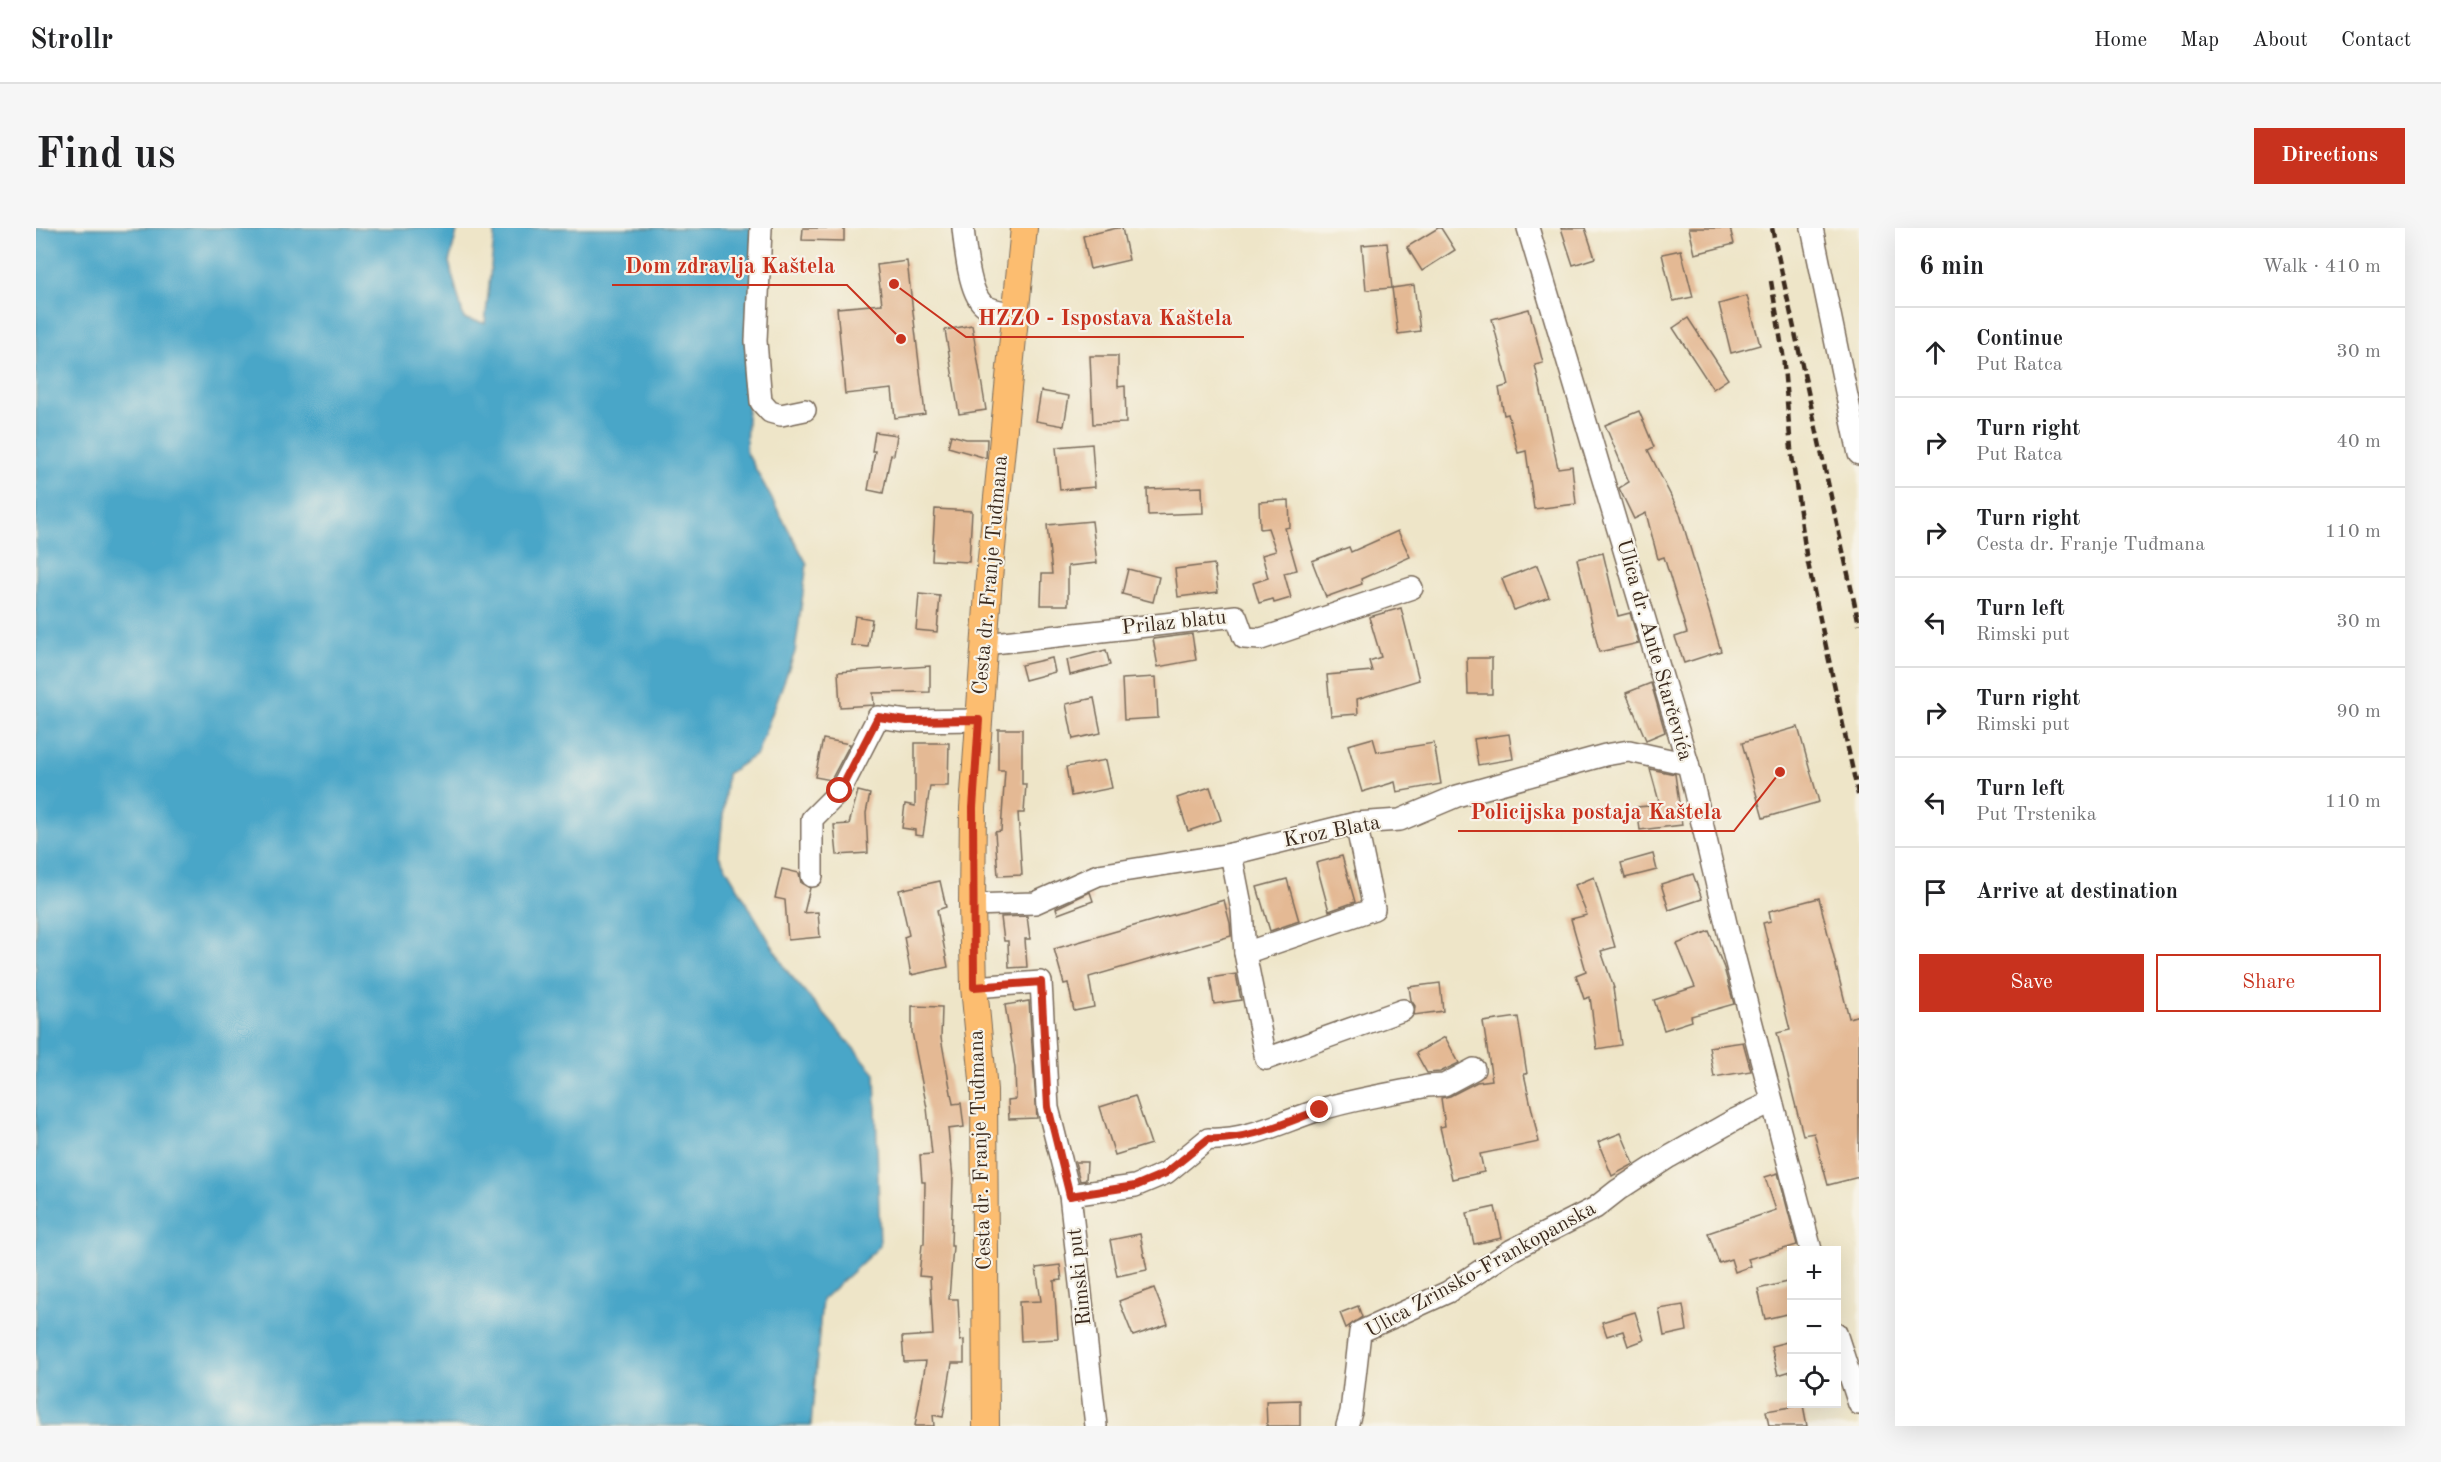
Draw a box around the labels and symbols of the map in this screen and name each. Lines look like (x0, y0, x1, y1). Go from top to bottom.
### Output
callout: Dom zdravlja Kaštela (612, 245, 847, 285)
text: Dom zdravlja Kaštela (625, 256, 835, 278)
callout: HZZO - Ispostava Kaštela (966, 297, 1244, 337)
text: HZZO - Ispostava Kaštela (978, 308, 1232, 330)
street label: Cesta dr. Franje Tuđmana (970, 454, 1012, 696)
street label: Ulica dr. Ante Starčevića (1612, 537, 1696, 763)
street label: Prilaz blatu (1121, 607, 1227, 639)
route start (826, 777, 852, 803)
callout: Policijska postaja Kaštela (1458, 791, 1734, 831)
text: Policijska postaja Kaštela (1470, 802, 1722, 824)
street label: Kroz Blata (1282, 812, 1382, 852)
street label: Cesta dr. Franje Tuđmana (966, 1029, 996, 1271)
route end (1306, 1096, 1332, 1122)
street label: Ulica Zrinsko-Frankopanska (1362, 1198, 1600, 1342)
street label: Rimski put (1064, 1227, 1096, 1327)

